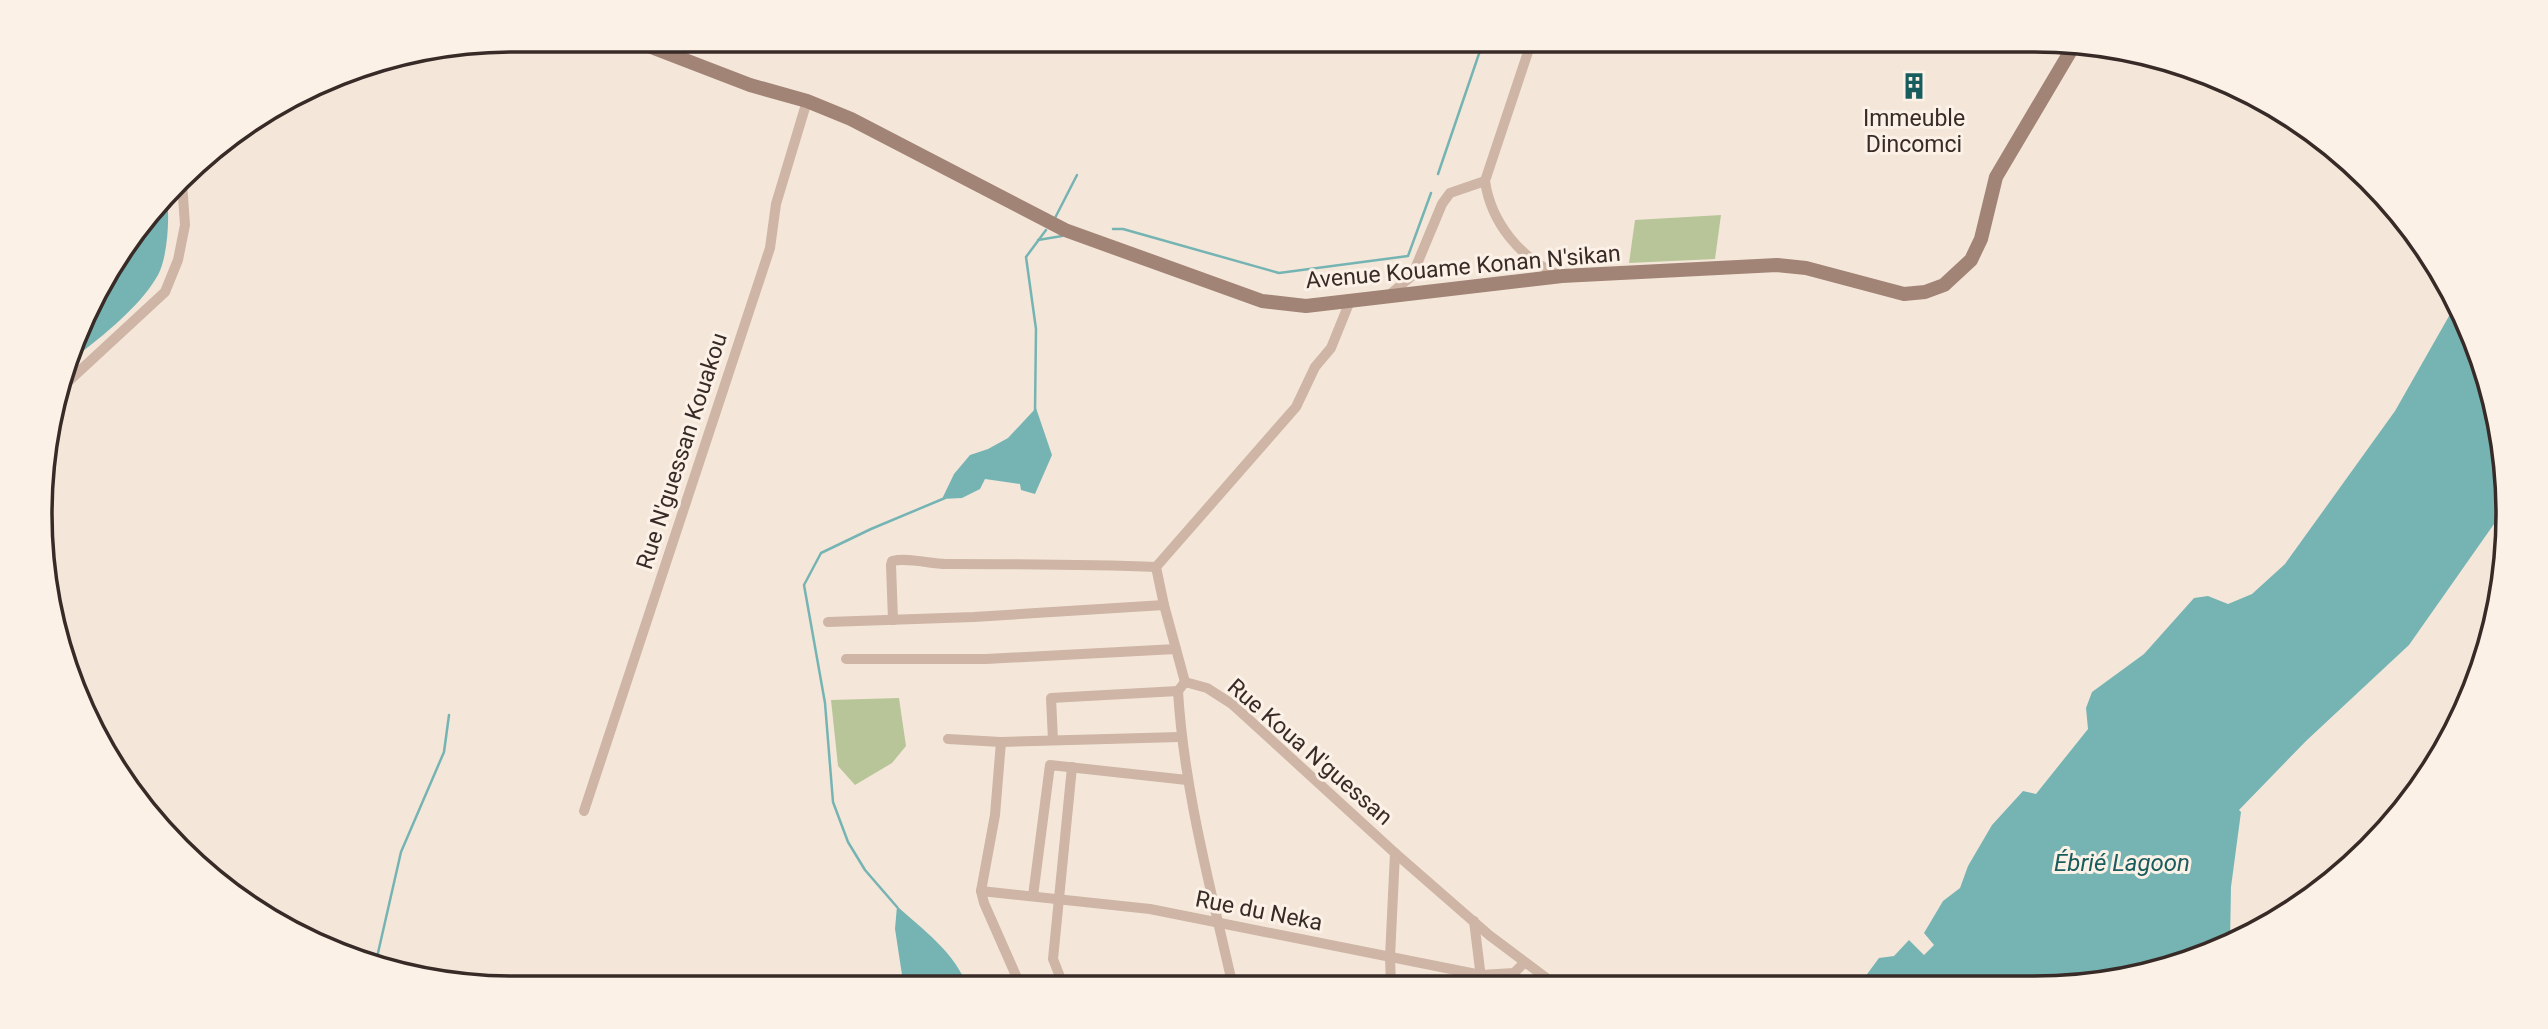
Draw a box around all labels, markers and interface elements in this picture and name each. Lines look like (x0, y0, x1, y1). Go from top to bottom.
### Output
building icon: Immeuble Dincomci (1899, 71, 1929, 101)
place label: Immeuble Dincomci (1863, 105, 1965, 158)
street label: Avenue Kouame Konan N'sikan (1304, 240, 1622, 294)
street label: Rue N'guessan Kouakou (631, 329, 733, 573)
street label: Rue Koua N'guessan (1222, 673, 1398, 831)
water label: Ébrié Lagoon (2054, 849, 2190, 877)
street label: Rue du Neka (1193, 885, 1325, 937)

